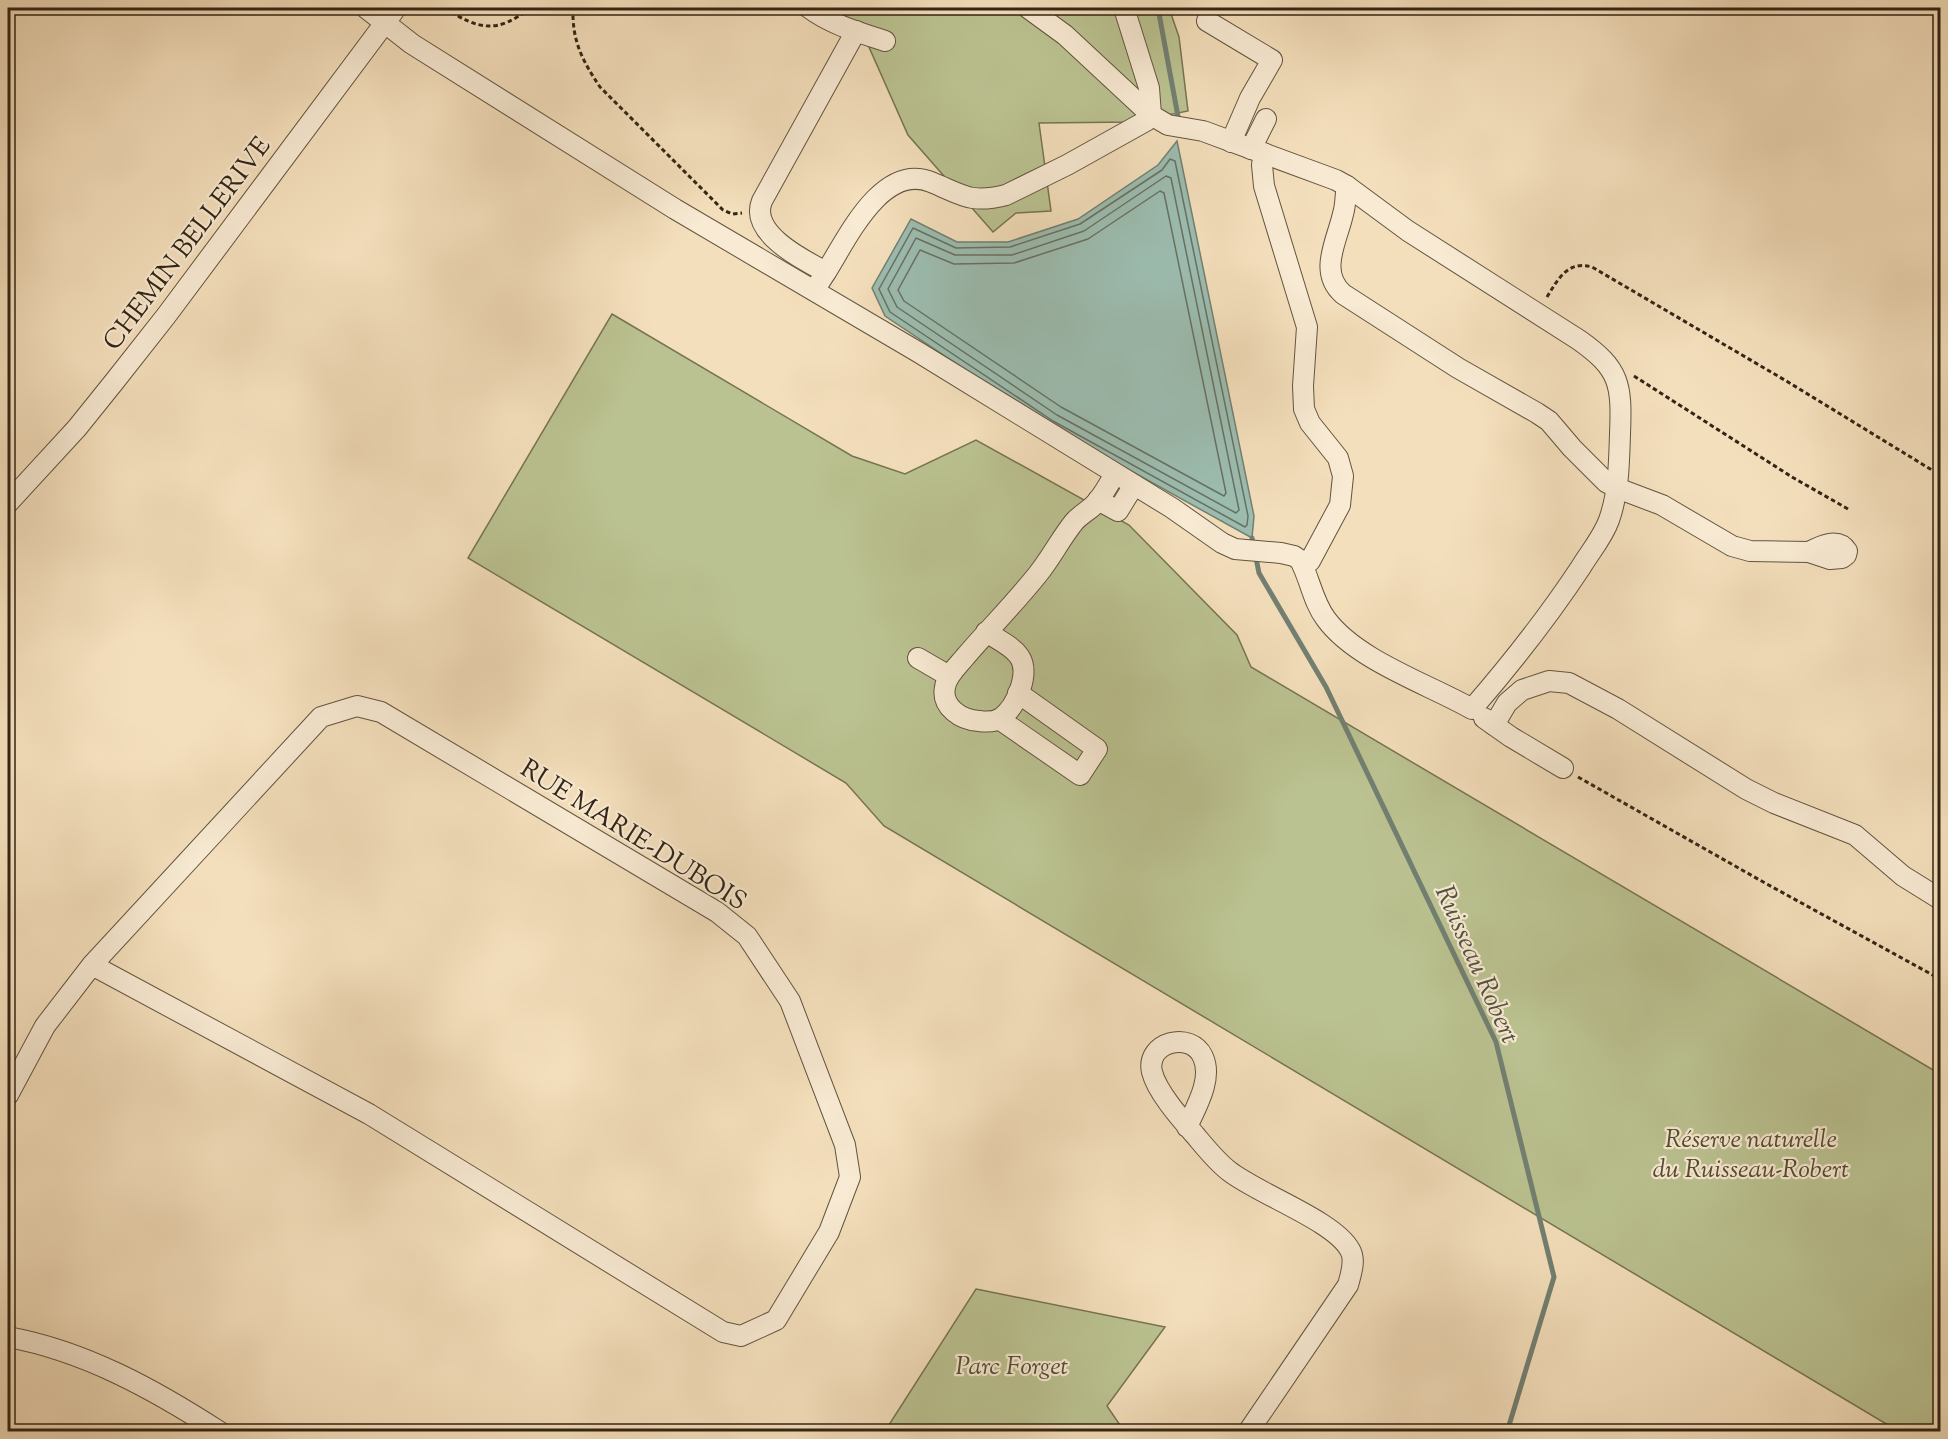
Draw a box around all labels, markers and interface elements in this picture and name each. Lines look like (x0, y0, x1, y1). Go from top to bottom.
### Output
street label: CHEMIN BELLERIVE (95, 130, 281, 359)
street label: RUE MARIE-DUBOIS (512, 751, 753, 921)
water label: Ruisseau Robert (1423, 880, 1528, 1050)
park label: Réserve naturelle du Ruisseau-Robert (1653, 1122, 1849, 1189)
park label: Parc Forget (956, 1349, 1069, 1386)

